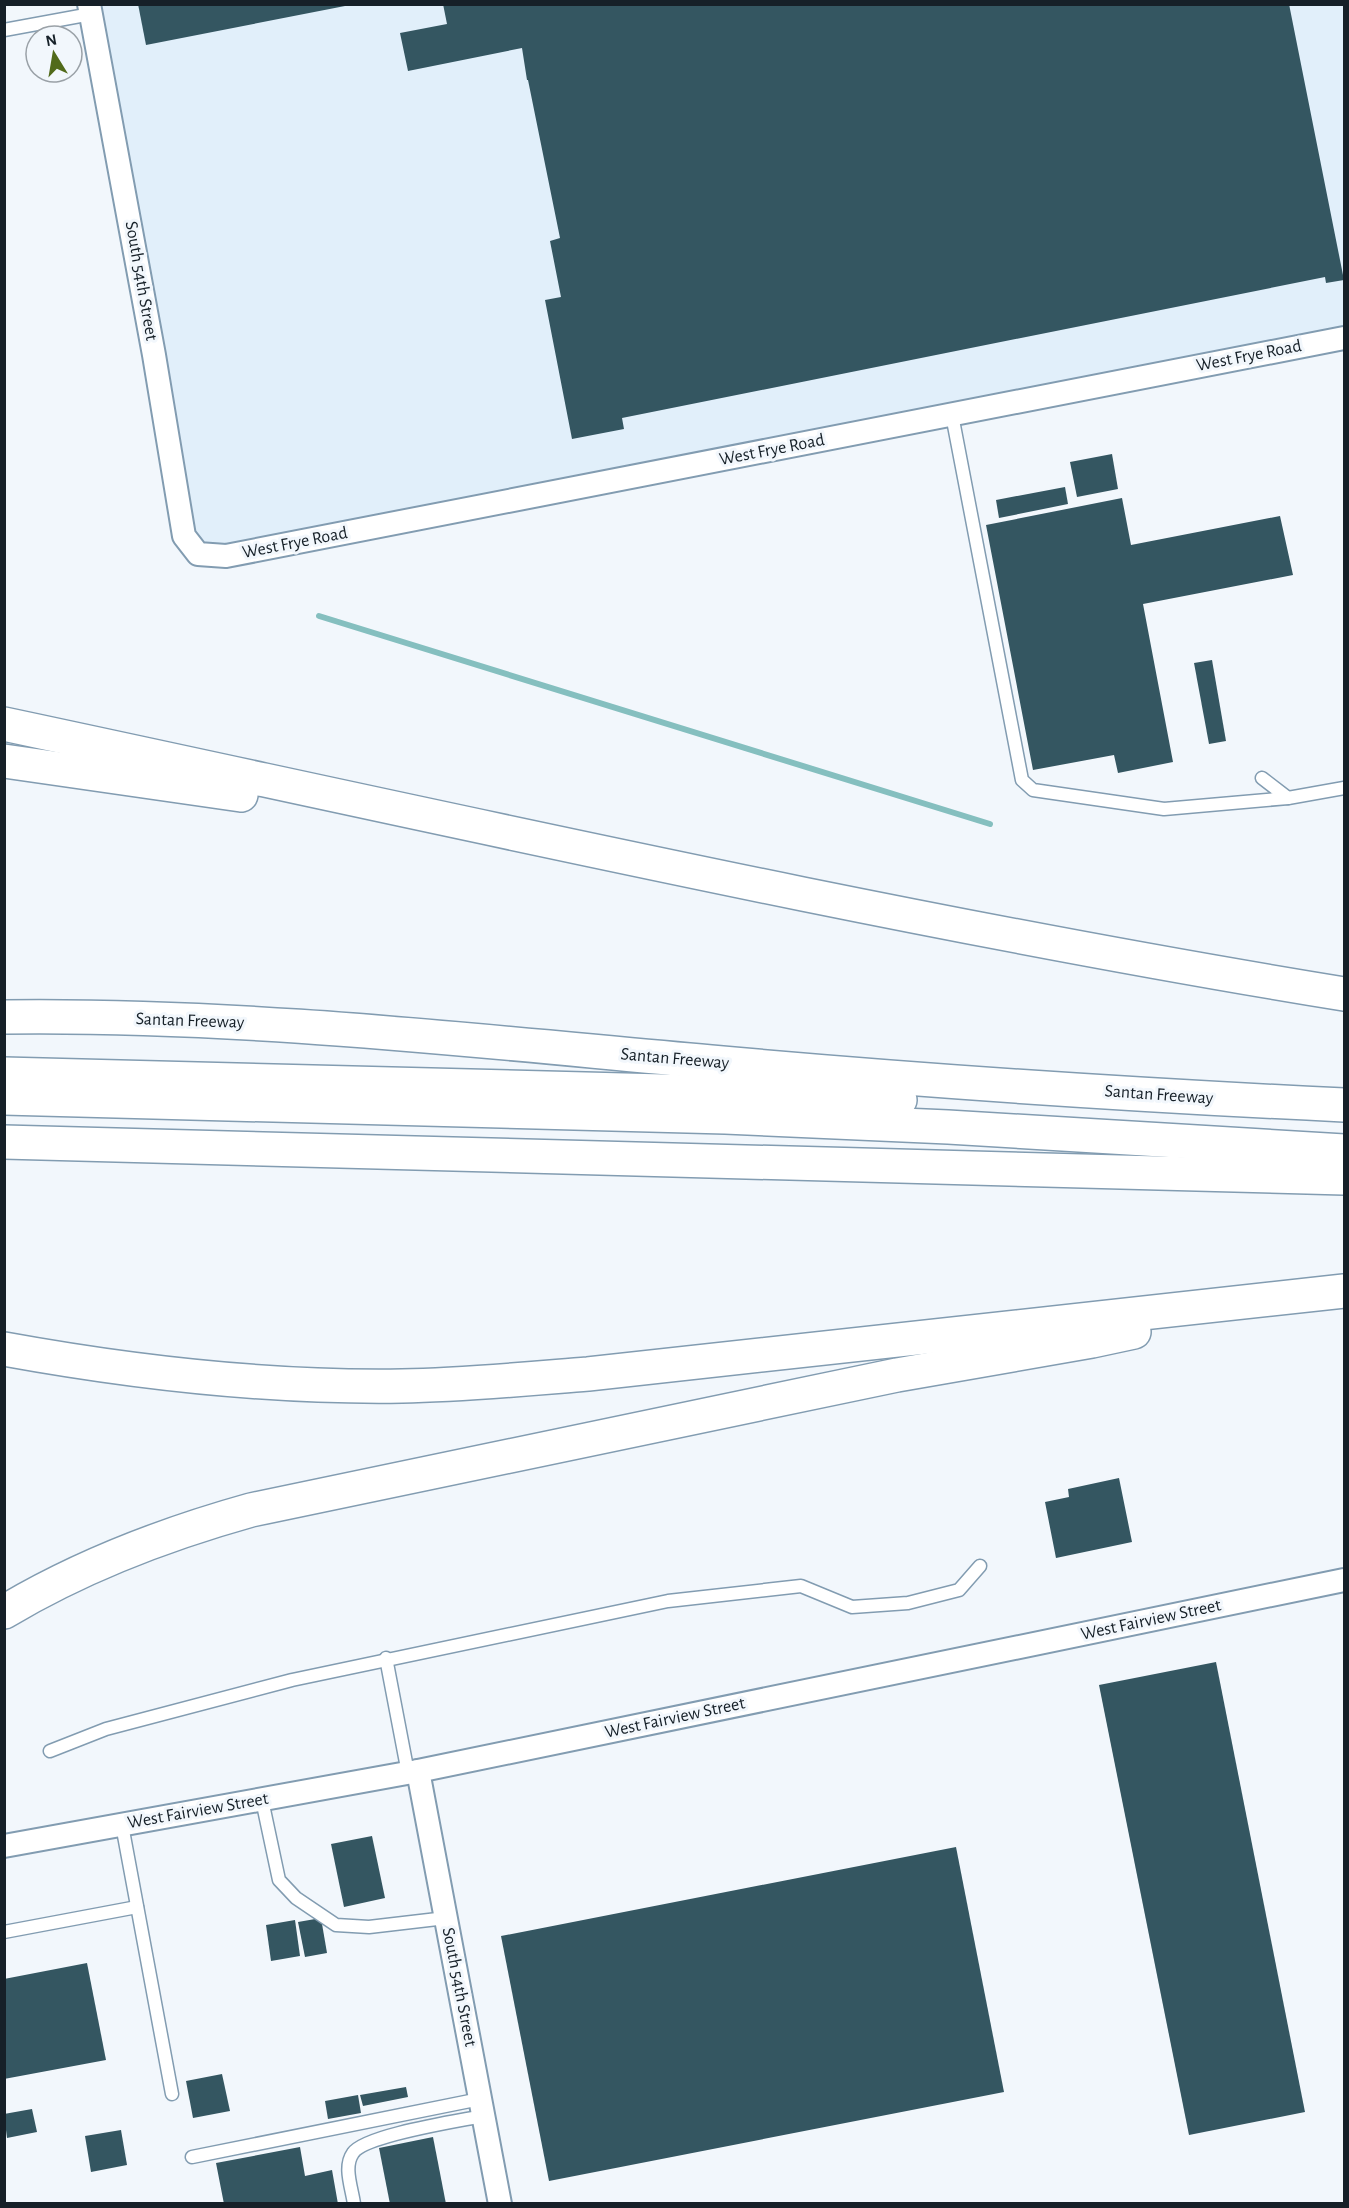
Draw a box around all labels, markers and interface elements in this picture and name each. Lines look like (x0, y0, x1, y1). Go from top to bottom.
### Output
north arrow (24, 24, 84, 84)
text: N (44, 31, 58, 49)
street label: South 54th Street (122, 220, 160, 342)
street label: West Frye Road (1195, 337, 1303, 375)
street label: West Frye Road (718, 431, 826, 469)
street label: West Frye Road (241, 524, 349, 562)
street label: Santan Freeway (135, 1010, 245, 1032)
street label: Santan Freeway (620, 1045, 730, 1073)
street label: Santan Freeway (1104, 1082, 1214, 1108)
street label: West Fairview Street (1079, 1596, 1223, 1644)
street label: West Fairview Street (603, 1694, 747, 1742)
street label: West Fairview Street (126, 1790, 270, 1832)
street label: South 54th Street (439, 1926, 479, 2048)

